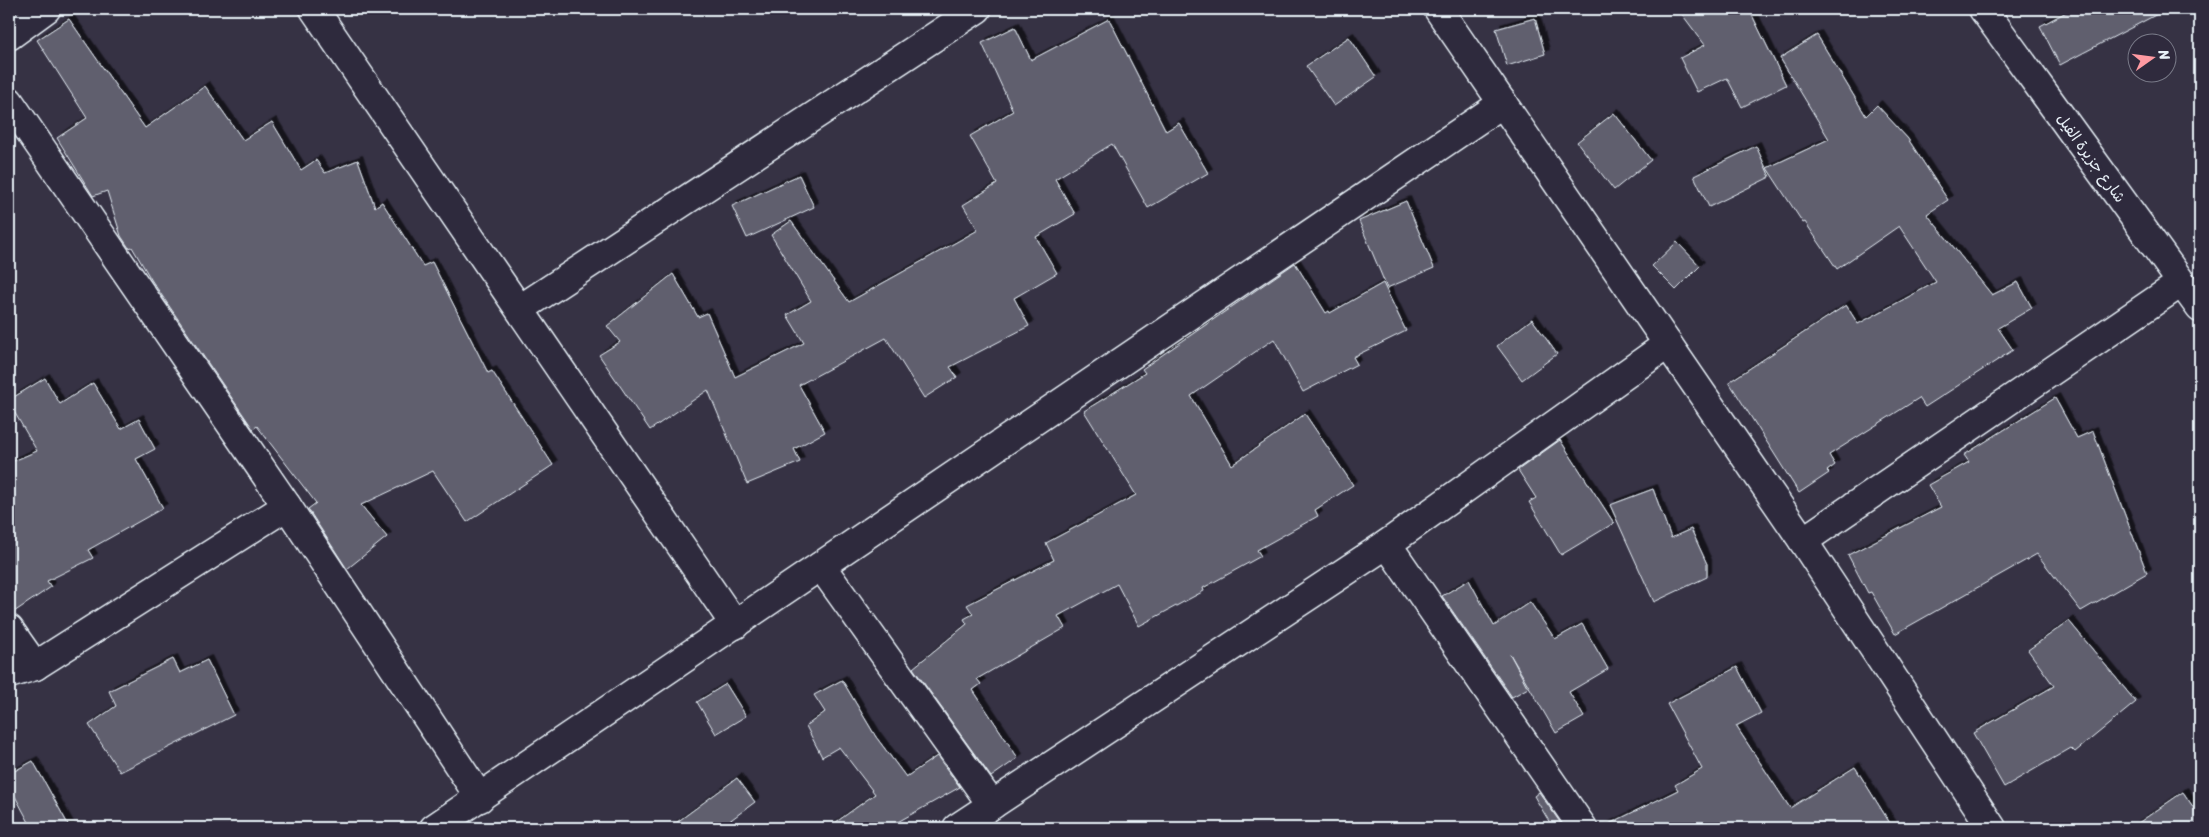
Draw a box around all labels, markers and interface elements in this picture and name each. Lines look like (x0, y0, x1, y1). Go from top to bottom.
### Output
north arrow (2126, 32, 2176, 82)
text: N (2151, 46, 2178, 63)
street label: شارع جزيرة الفيل (2050, 108, 2132, 208)

